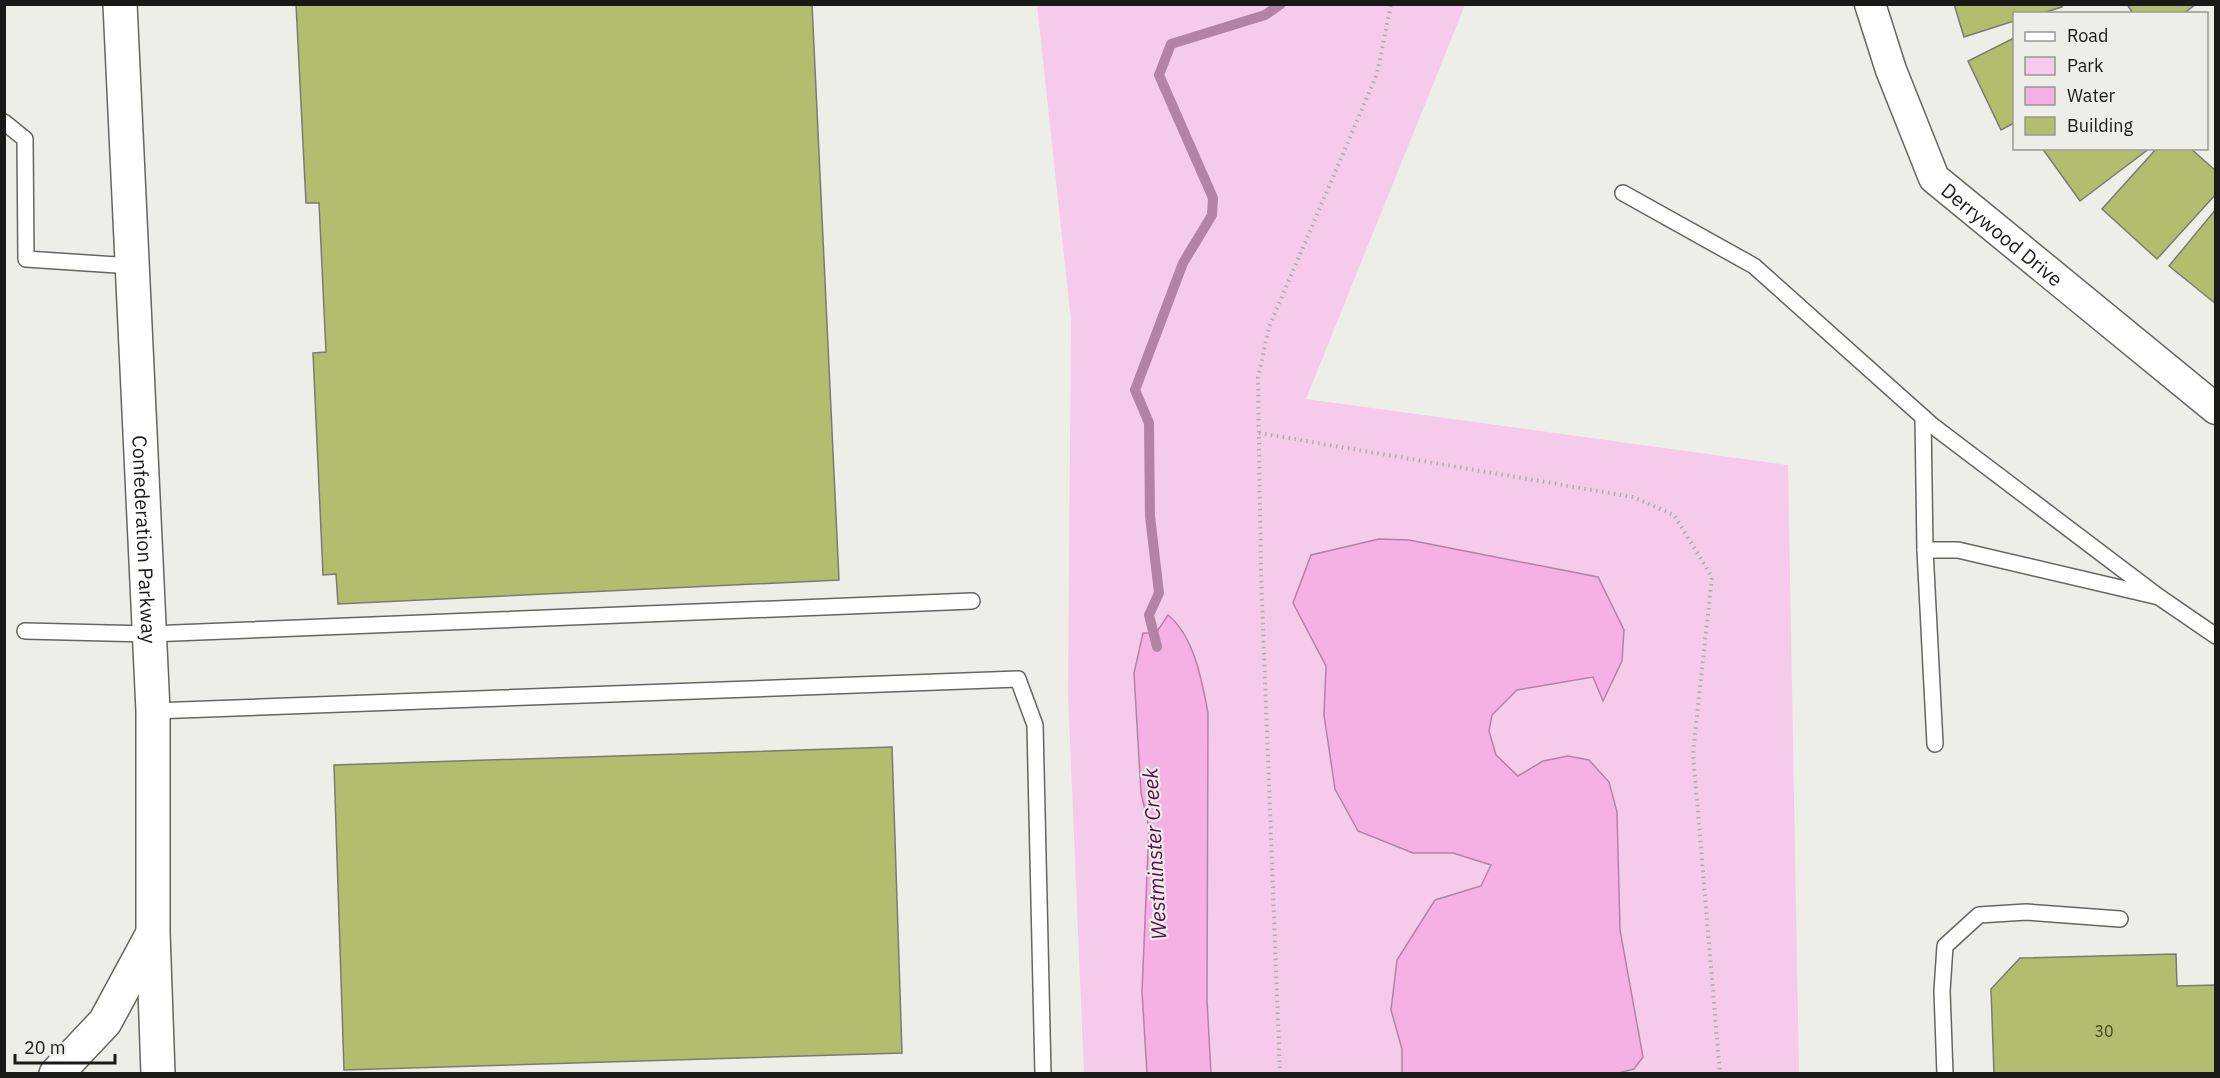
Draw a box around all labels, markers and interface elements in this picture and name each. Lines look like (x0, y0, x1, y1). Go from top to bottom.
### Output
legend (2013, 12, 2208, 150)
text: Road (2067, 24, 2108, 47)
text: Park (2067, 54, 2104, 77)
text: Water (2067, 84, 2116, 107)
text: Building (2067, 114, 2134, 137)
street label: Derrywood Drive (1936, 176, 2069, 292)
street label: Confederation Parkway (127, 435, 163, 644)
water label: Westminster Creek (1135, 766, 1172, 941)
house number: 30 (2094, 1021, 2114, 1041)
scale bar (15, 1027, 116, 1065)
text: 20 m (24, 1036, 66, 1059)

